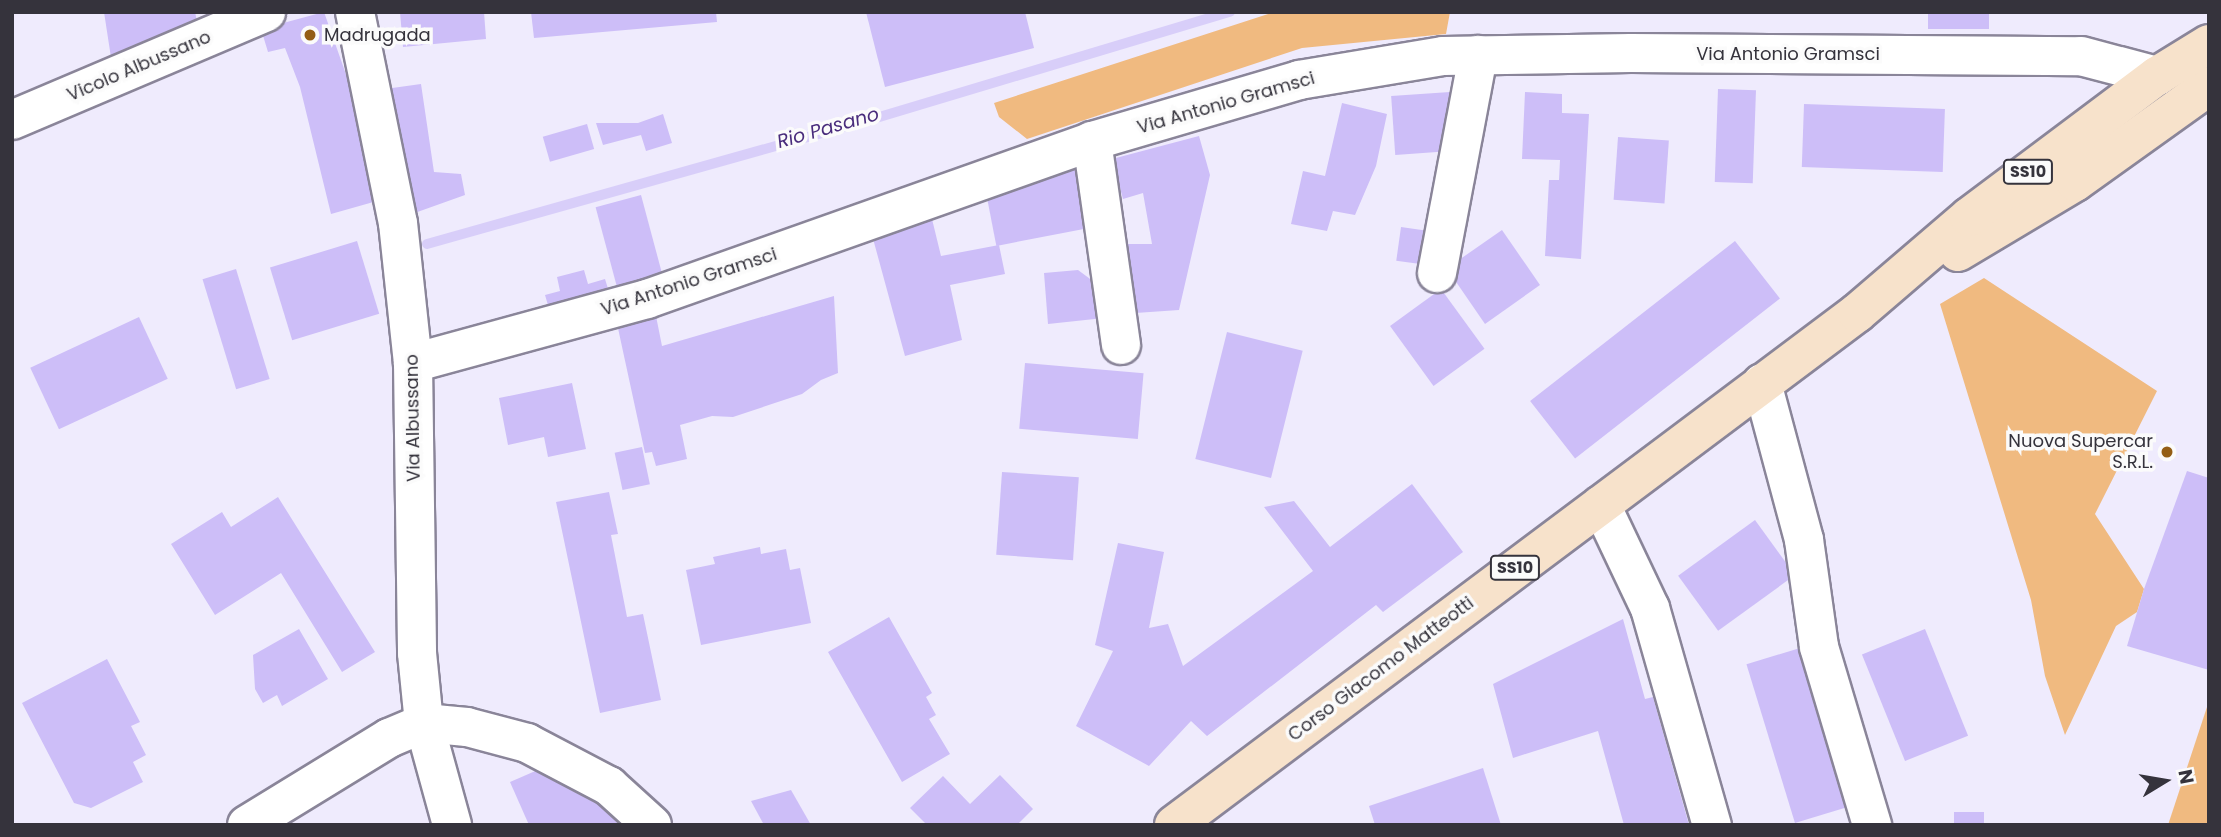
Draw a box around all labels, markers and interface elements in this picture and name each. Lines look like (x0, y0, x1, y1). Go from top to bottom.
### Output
place label: Madrugada (324, 24, 431, 46)
street label: Vicolo Albussano (64, 26, 214, 106)
marker: Madrugada (302, 27, 318, 43)
street label: Via Antonio Gramsci (1696, 43, 1880, 65)
street label: Via Antonio Gramsci (1135, 67, 1317, 139)
water label: Rio Pasano (774, 103, 882, 153)
road number: SS10 (2002, 160, 2054, 184)
street label: Via Antonio Gramsci (598, 243, 780, 321)
street label: Via Albussano (401, 354, 425, 482)
place label: Nuova Supercar S.R.L. (2008, 431, 2153, 474)
marker: Nuova Supercar S.R.L. (2159, 444, 2175, 460)
road number: SS10 (1489, 555, 1541, 580)
street label: Corso Giacomo Matteotti (1284, 592, 1478, 746)
north arrow (2130, 746, 2200, 816)
text: N (2171, 767, 2201, 786)

